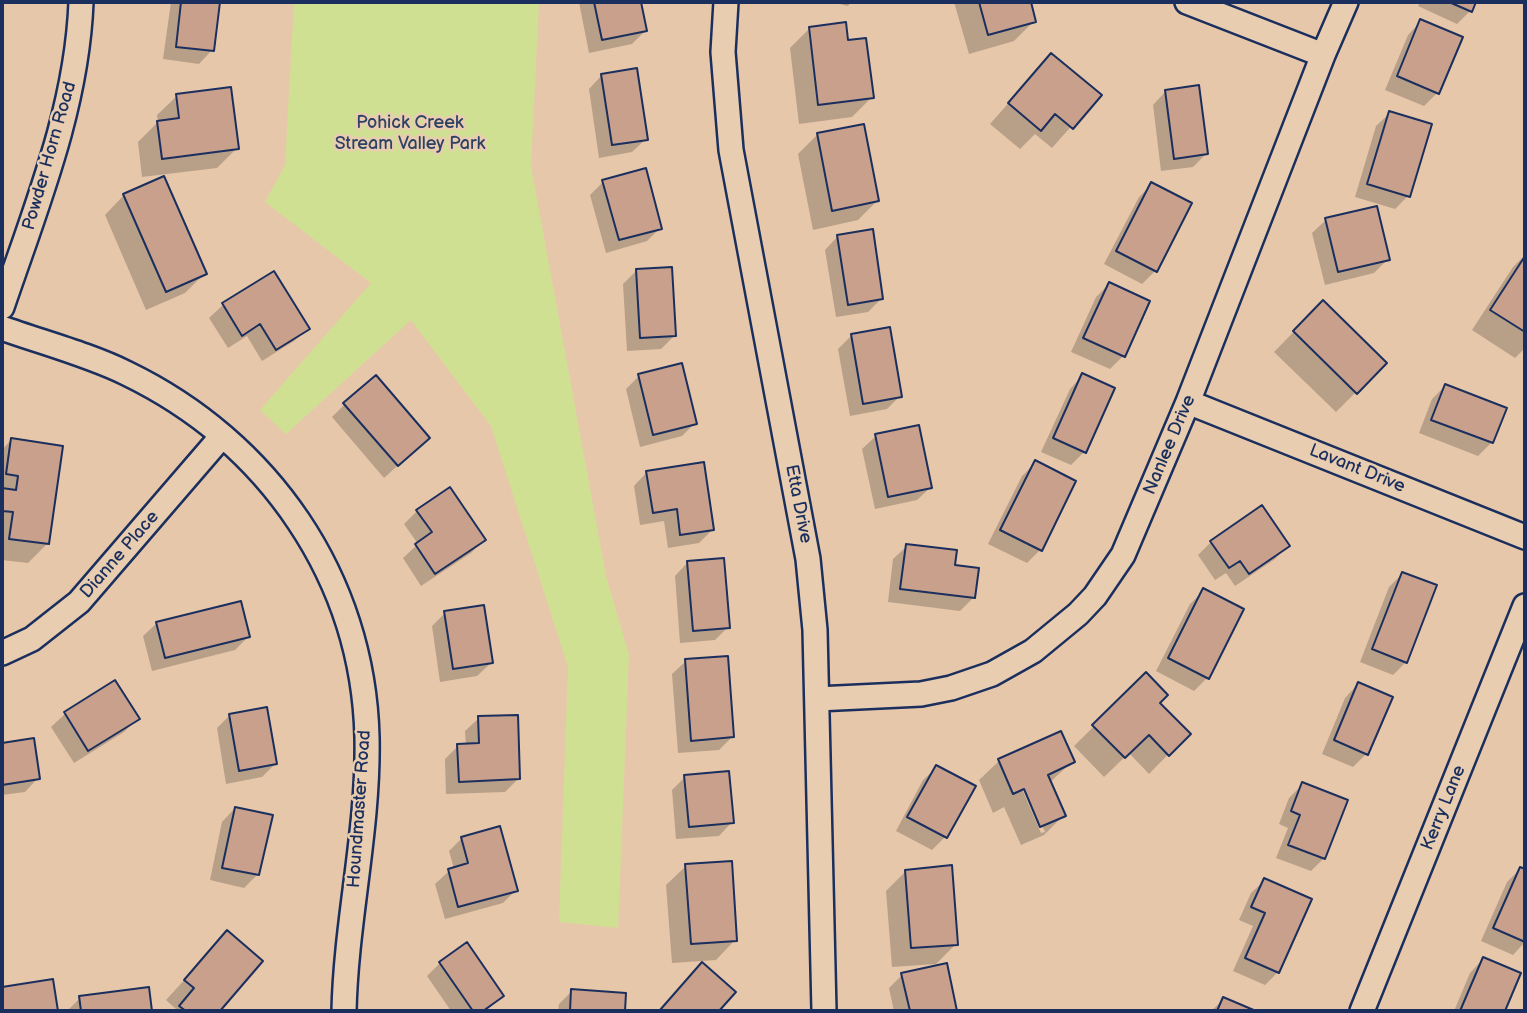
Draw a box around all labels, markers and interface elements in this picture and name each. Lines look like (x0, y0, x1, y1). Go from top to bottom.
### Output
street label: Powder Horn Road (18, 79, 82, 233)
park label: Pohick Creek Stream Valley Park (335, 112, 485, 154)
street label: Nanlee Drive (1139, 392, 1201, 498)
street label: Lavant Drive (1306, 440, 1408, 498)
street label: Etta Drive (780, 463, 816, 545)
street label: Dianne Place (76, 507, 164, 603)
street label: Houndmaster Road (344, 729, 376, 889)
street label: Kerry Lane (1417, 762, 1471, 854)

